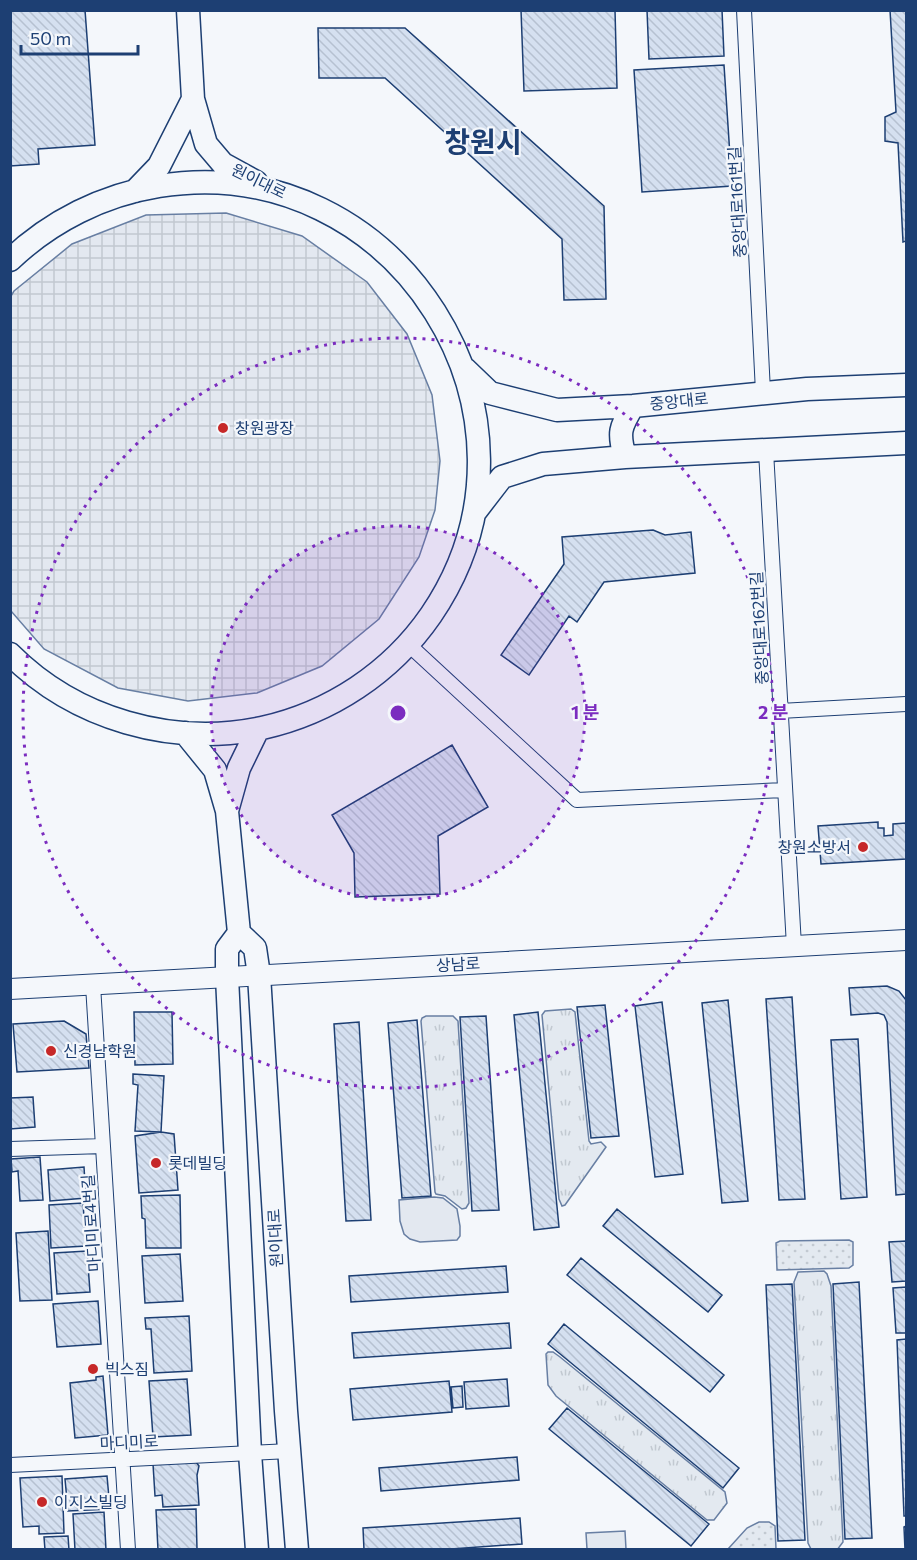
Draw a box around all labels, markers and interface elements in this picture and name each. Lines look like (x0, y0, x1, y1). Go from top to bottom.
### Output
scale bar (21, 18, 138, 56)
text: 50 m (30, 27, 71, 49)
district label: 창원시 (444, 124, 522, 158)
street label: 중앙대로161번길 (724, 146, 749, 258)
street label: 원이대로 (229, 159, 290, 202)
street label: 중앙대로 (649, 388, 709, 413)
place label: 창원광장 (235, 418, 294, 437)
marker: 창원광장 (216, 421, 230, 435)
street label: 중앙대로162번길 (746, 571, 771, 685)
text: 1 분 (571, 701, 600, 723)
text: 2 분 (758, 701, 789, 723)
centre of rings (388, 703, 408, 723)
place label: 창원소방서 (777, 837, 851, 856)
marker: 창원소방서 (856, 840, 870, 854)
street label: 상남로 (435, 953, 481, 974)
place label: 신경남학원 (63, 1041, 137, 1060)
marker: 신경남학원 (44, 1044, 58, 1058)
place label: 롯데빌딩 (168, 1153, 227, 1172)
marker: 롯데빌딩 (149, 1156, 163, 1170)
street label: 마디미로4번길 (78, 1174, 103, 1273)
street label: 원이대로 (263, 1208, 286, 1268)
place label: 빅스짐 (105, 1359, 149, 1378)
marker: 빅스짐 (86, 1362, 100, 1376)
street label: 마디미로 (99, 1430, 159, 1453)
place label: 이지스빌딩 (54, 1492, 128, 1511)
marker: 이지스빌딩 (35, 1495, 49, 1509)

